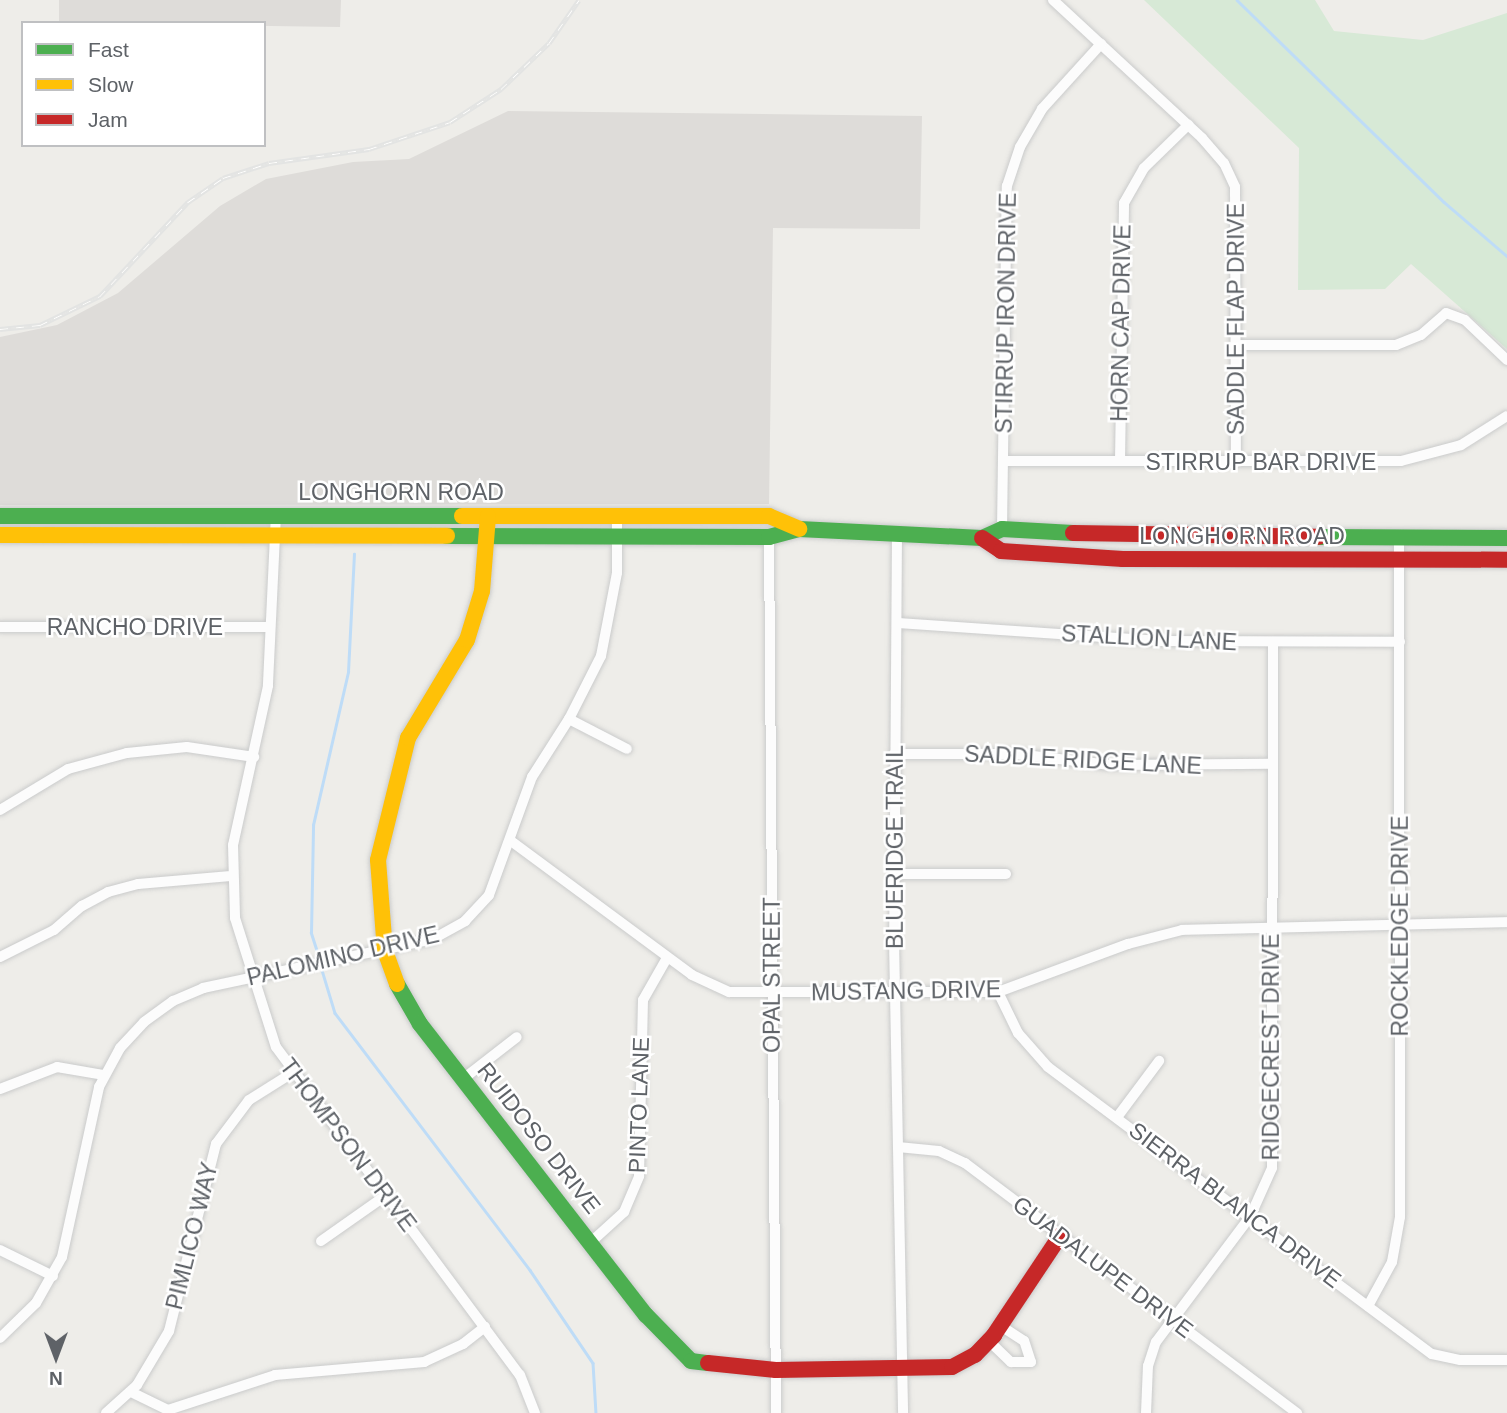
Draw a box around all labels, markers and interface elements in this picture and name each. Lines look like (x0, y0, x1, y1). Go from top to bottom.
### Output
legend (21, 21, 266, 147)
text: Fast (88, 38, 129, 61)
text: Slow (88, 73, 134, 96)
text: Jam (88, 108, 128, 131)
street label: STIRRUP IRON DRIVE (990, 192, 1022, 434)
street label: SADDLE FLAP DRIVE (1222, 203, 1250, 435)
street label: HORN CAP DRIVE (1105, 224, 1137, 422)
street label: STIRRUP BAR DRIVE (1145, 448, 1377, 476)
street label: LONGHORN ROAD (298, 478, 504, 506)
street label: LONGHORN ROAD (1139, 522, 1345, 550)
street label: RANCHO DRIVE (47, 613, 223, 641)
street label: STALLION LANE (1060, 620, 1238, 656)
street label: SADDLE RIDGE LANE (964, 740, 1202, 780)
street label: BLUERIDGE TRAIL (881, 745, 909, 949)
street label: ROCKLEDGE DRIVE (1386, 815, 1414, 1037)
street label: OPAL STREET (758, 897, 786, 1053)
street label: PALOMINO DRIVE (244, 920, 442, 992)
street label: RIDGECREST DRIVE (1257, 933, 1285, 1161)
street label: MUSTANG DRIVE (811, 976, 1001, 1006)
street label: PINTO LANE (623, 1036, 655, 1174)
street label: THOMPSON DRIVE (274, 1053, 422, 1237)
street label: RUIDOSO DRIVE (471, 1057, 607, 1219)
street label: SIERRA BLANCA DRIVE (1123, 1116, 1347, 1294)
street label: PIMLICO WAY (160, 1160, 224, 1312)
street label: GUADALUPE DRIVE (1007, 1190, 1199, 1344)
north arrow (21, 1322, 91, 1392)
text: N (49, 1368, 63, 1389)

